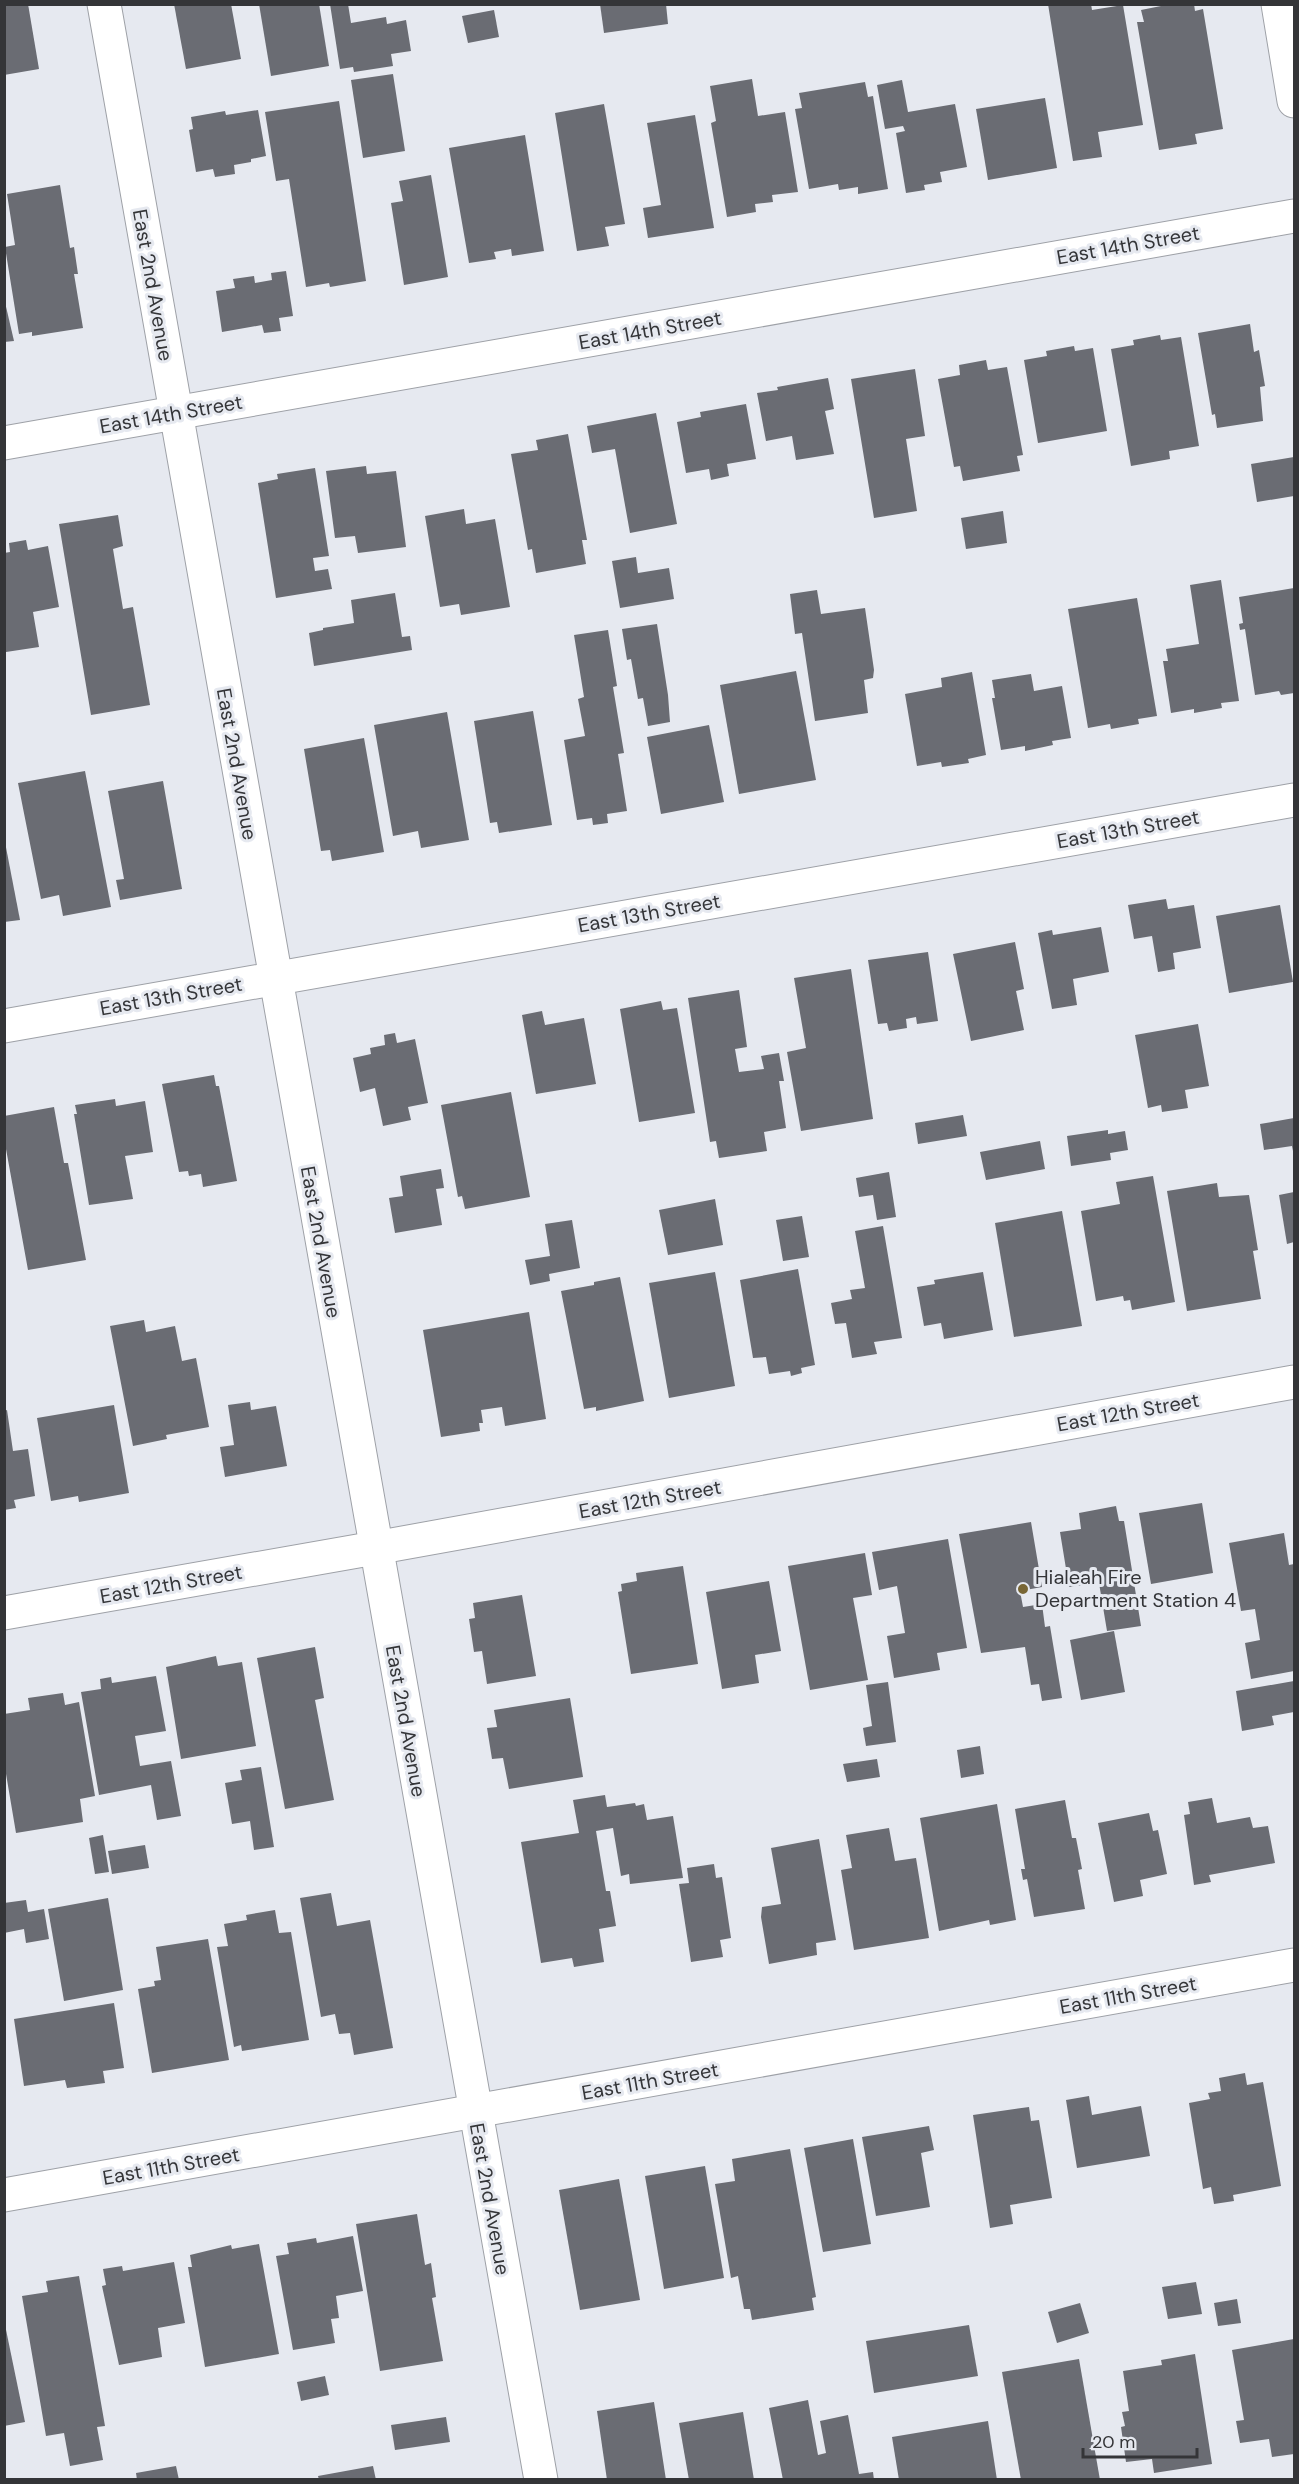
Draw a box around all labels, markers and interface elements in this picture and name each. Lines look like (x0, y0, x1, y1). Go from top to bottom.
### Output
street label: East 2nd Avenue (127, 207, 179, 363)
street label: East 14th Street (1055, 220, 1202, 270)
street label: East 14th Street (577, 305, 724, 355)
street label: East 14th Street (98, 389, 245, 439)
street label: East 2nd Avenue (211, 686, 263, 842)
street label: East 13th Street (1055, 804, 1201, 854)
street label: East 13th Street (576, 888, 722, 938)
street label: East 13th Street (98, 971, 244, 1021)
street label: East 2nd Avenue (295, 1164, 347, 1320)
street label: East 12th Street (1055, 1387, 1201, 1437)
street label: East 12th Street (577, 1474, 723, 1524)
street label: East 12th Street (98, 1559, 244, 1609)
place label: Hialeah Fire Department Station 4 (1035, 1564, 1236, 1613)
marker: Hialeah Fire Department Station 4 (1016, 1582, 1030, 1596)
street label: East 2nd Avenue (380, 1643, 432, 1799)
street label: East 11th Street (1057, 1970, 1199, 2020)
street label: East 11th Street (579, 2056, 721, 2106)
street label: East 2nd Avenue (464, 2121, 516, 2277)
street label: East 11th Street (100, 2141, 242, 2191)
scale bar (1083, 2421, 1197, 2459)
text: 20 m (1092, 2430, 1135, 2454)

